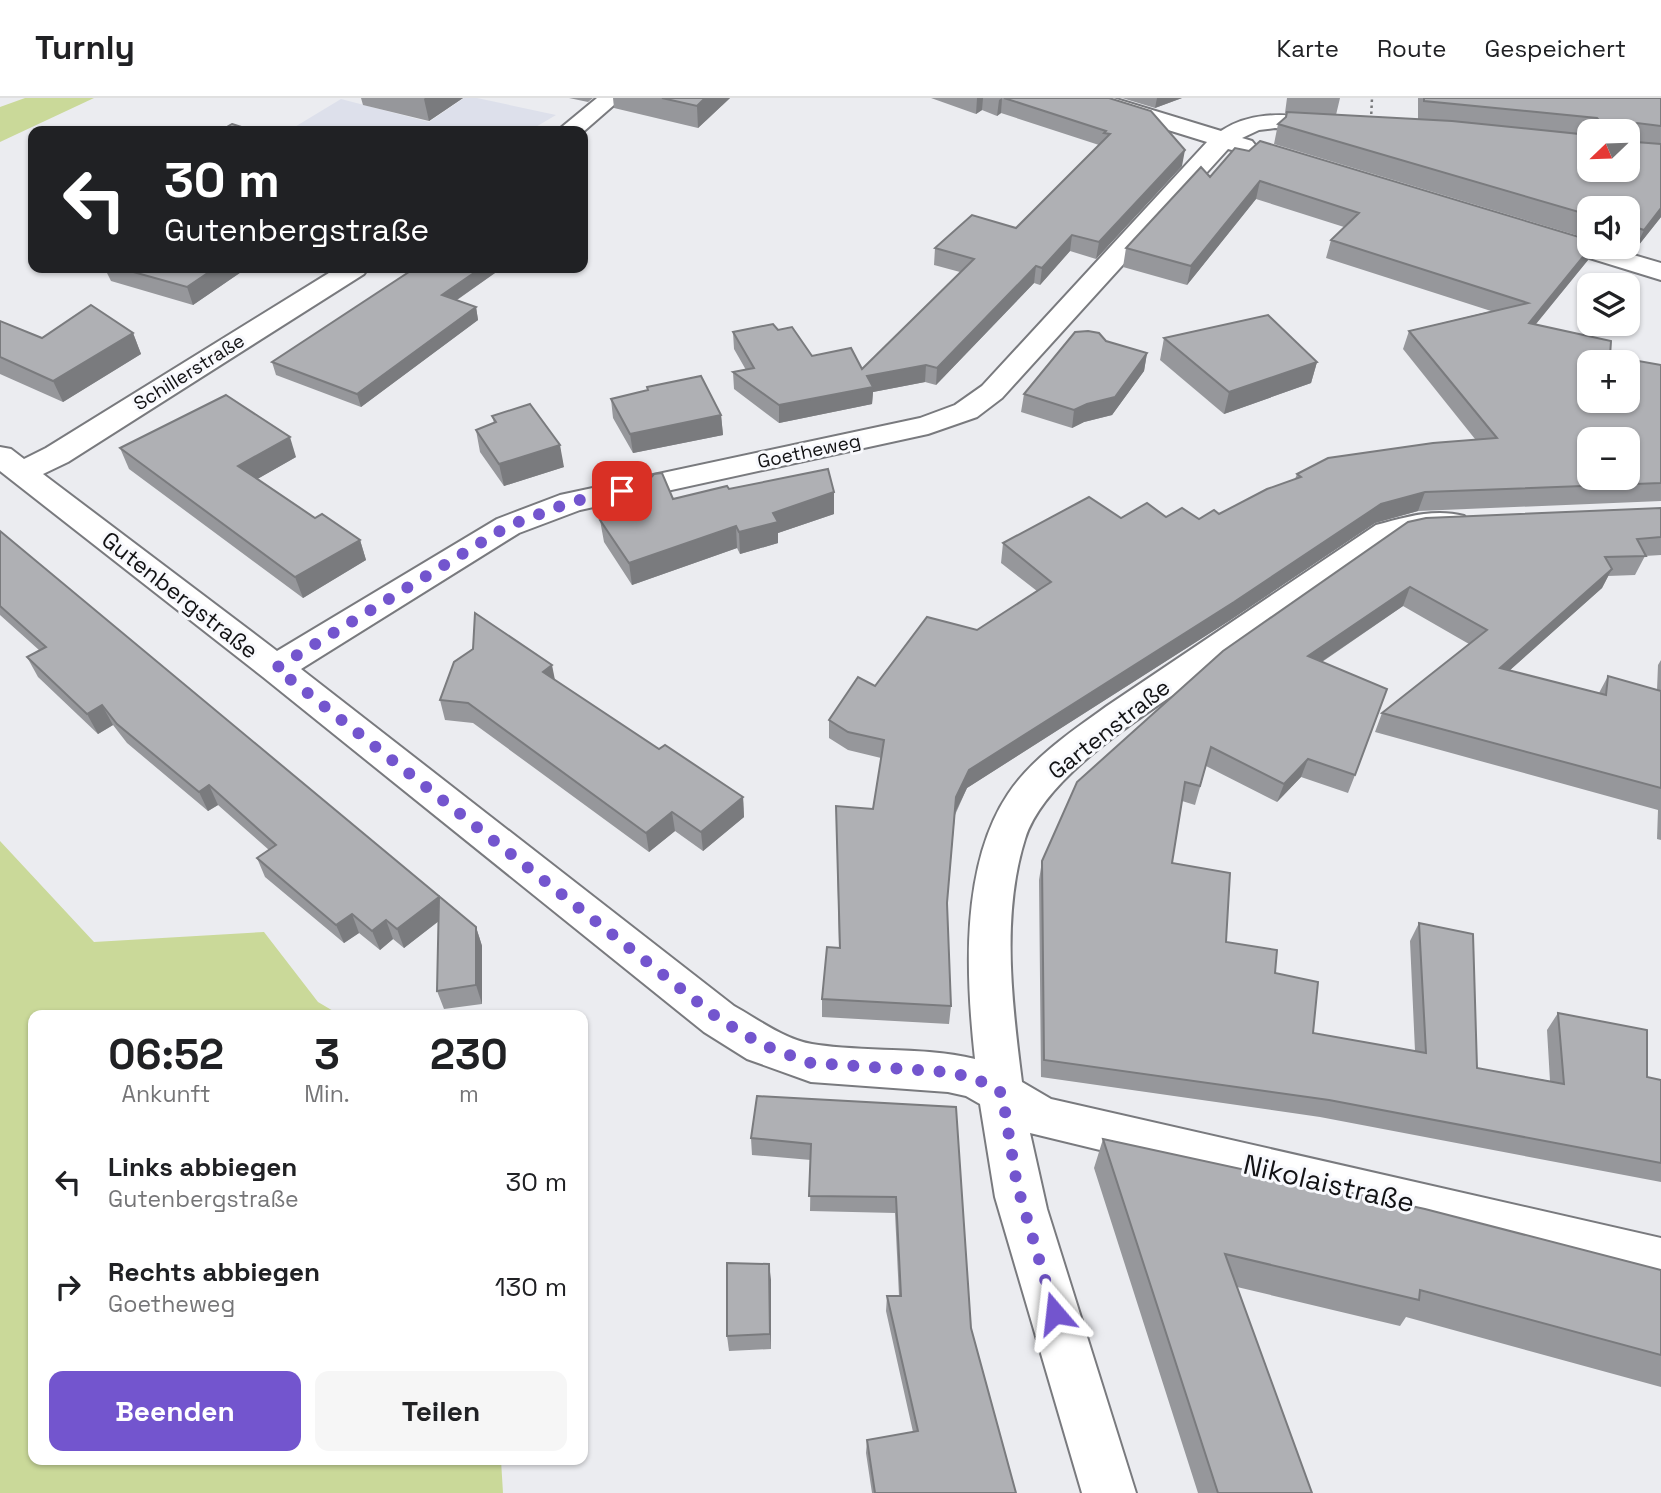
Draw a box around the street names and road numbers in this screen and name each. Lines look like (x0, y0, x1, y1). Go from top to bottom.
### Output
street label: Schillerstraße (129, 328, 249, 416)
street label: Goetheweg (755, 428, 863, 474)
street label: Gutenbergstraße (96, 525, 264, 665)
street label: Gartenstraße (1042, 672, 1176, 786)
street label: Nikolaistraße (1240, 1146, 1418, 1220)

